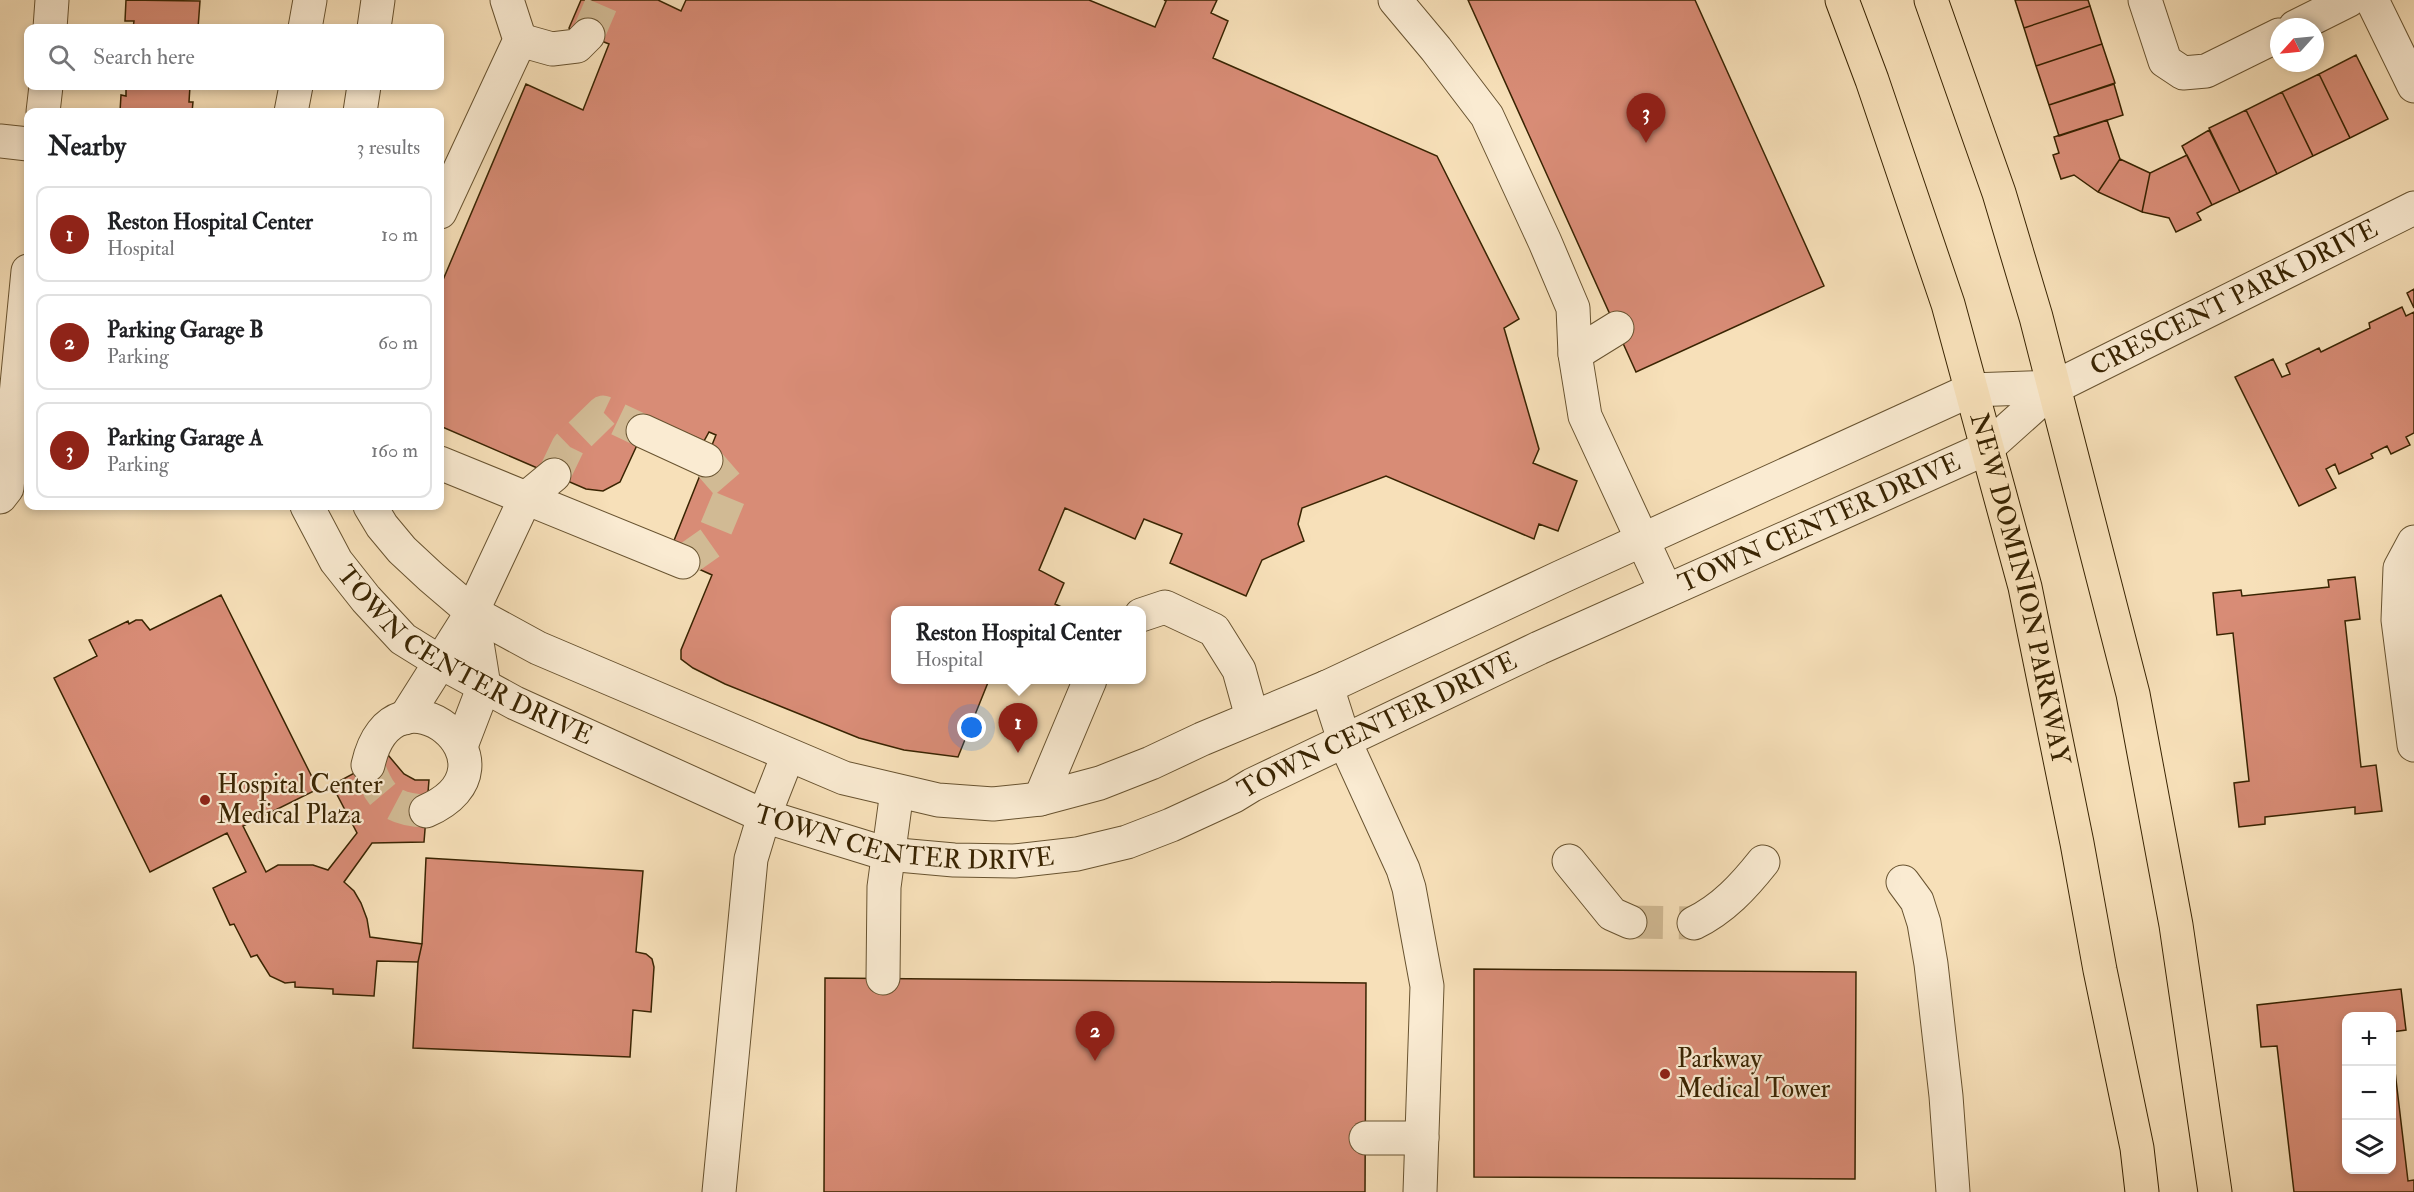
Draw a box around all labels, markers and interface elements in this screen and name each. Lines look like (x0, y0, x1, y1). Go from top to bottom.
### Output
north arrow (2270, 18, 2324, 72)
search box (24, 24, 444, 90)
icon: search (45, 41, 78, 74)
text: Search here (93, 43, 195, 71)
pin: 3 (1626, 94, 1666, 143)
text: Nearby (48, 131, 126, 163)
text: 3 results (357, 135, 420, 160)
text: Reston Hospital Center (107, 208, 313, 236)
street label: CRESCENT PARK DRIVE (2085, 213, 2383, 383)
text: 1 (66, 222, 73, 247)
text: 10 m (381, 222, 418, 247)
text: Hospital (107, 236, 175, 261)
text: Parking Garage B (107, 316, 264, 344)
text: 2 (64, 330, 75, 355)
text: 60 m (378, 330, 418, 355)
text: Parking (107, 344, 169, 369)
street label: NEW DOMINION PARKWAY (1962, 410, 2077, 769)
text: Parking Garage A (107, 424, 263, 452)
text: 3 (66, 438, 73, 463)
text: 160 m (371, 438, 418, 463)
street label: TOWN CENTER DRIVE (1673, 446, 1965, 600)
text: Parking (107, 452, 169, 477)
street label: TOWN CENTER DRIVE (330, 559, 598, 752)
popup (891, 606, 1146, 684)
text: Reston Hospital Center (915, 619, 1122, 647)
street label: TOWN CENTER DRIVE (1232, 645, 1522, 806)
text: Hospital (915, 647, 983, 672)
pin: 1 (998, 704, 1038, 753)
your location (957, 713, 986, 742)
place label: Hospital Center Medical Plaza (217, 769, 383, 831)
marker: Hospital Center Medical Plaza (198, 793, 212, 807)
street label: TOWN CENTER DRIVE (750, 798, 1056, 877)
pin: 2 (1076, 1012, 1114, 1061)
map controls (2342, 1012, 2396, 1174)
button: + (2342, 1012, 2396, 1066)
place label: Parkway Medical Tower (1677, 1043, 1831, 1105)
button: − (2342, 1066, 2396, 1120)
marker: Parkway Medical Tower (1658, 1067, 1672, 1081)
button: layers (2342, 1120, 2396, 1174)

